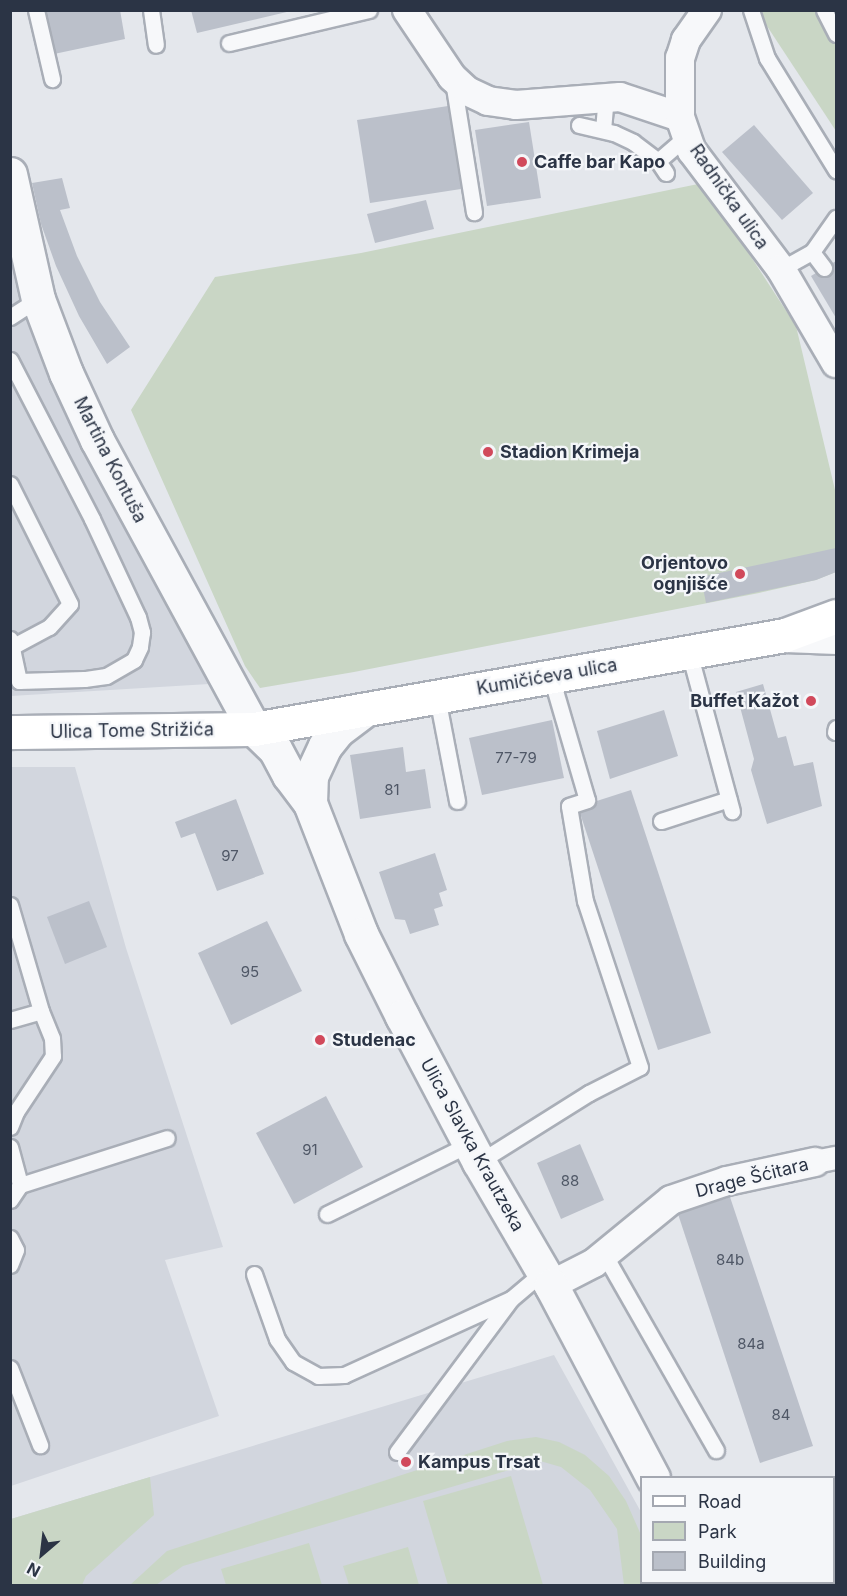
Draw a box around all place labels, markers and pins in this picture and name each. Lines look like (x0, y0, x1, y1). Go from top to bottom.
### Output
place label: Caffe bar Kapo (534, 151, 665, 173)
marker: Caffe bar Kapo (515, 155, 529, 169)
place label: Stadion Krimeja (500, 441, 639, 463)
marker: Stadion Krimeja (481, 445, 495, 459)
place label: Orjentovo ognjišće (641, 553, 728, 596)
marker: Orjentovo ognjišće (733, 567, 747, 581)
place label: Buffet Kažot (690, 690, 799, 712)
marker: Buffet Kažot (804, 694, 818, 708)
place label: Studenac (332, 1029, 416, 1051)
marker: Studenac (313, 1033, 327, 1047)
place label: Kampus Trsat (418, 1451, 540, 1473)
marker: Kampus Trsat (399, 1455, 413, 1469)

